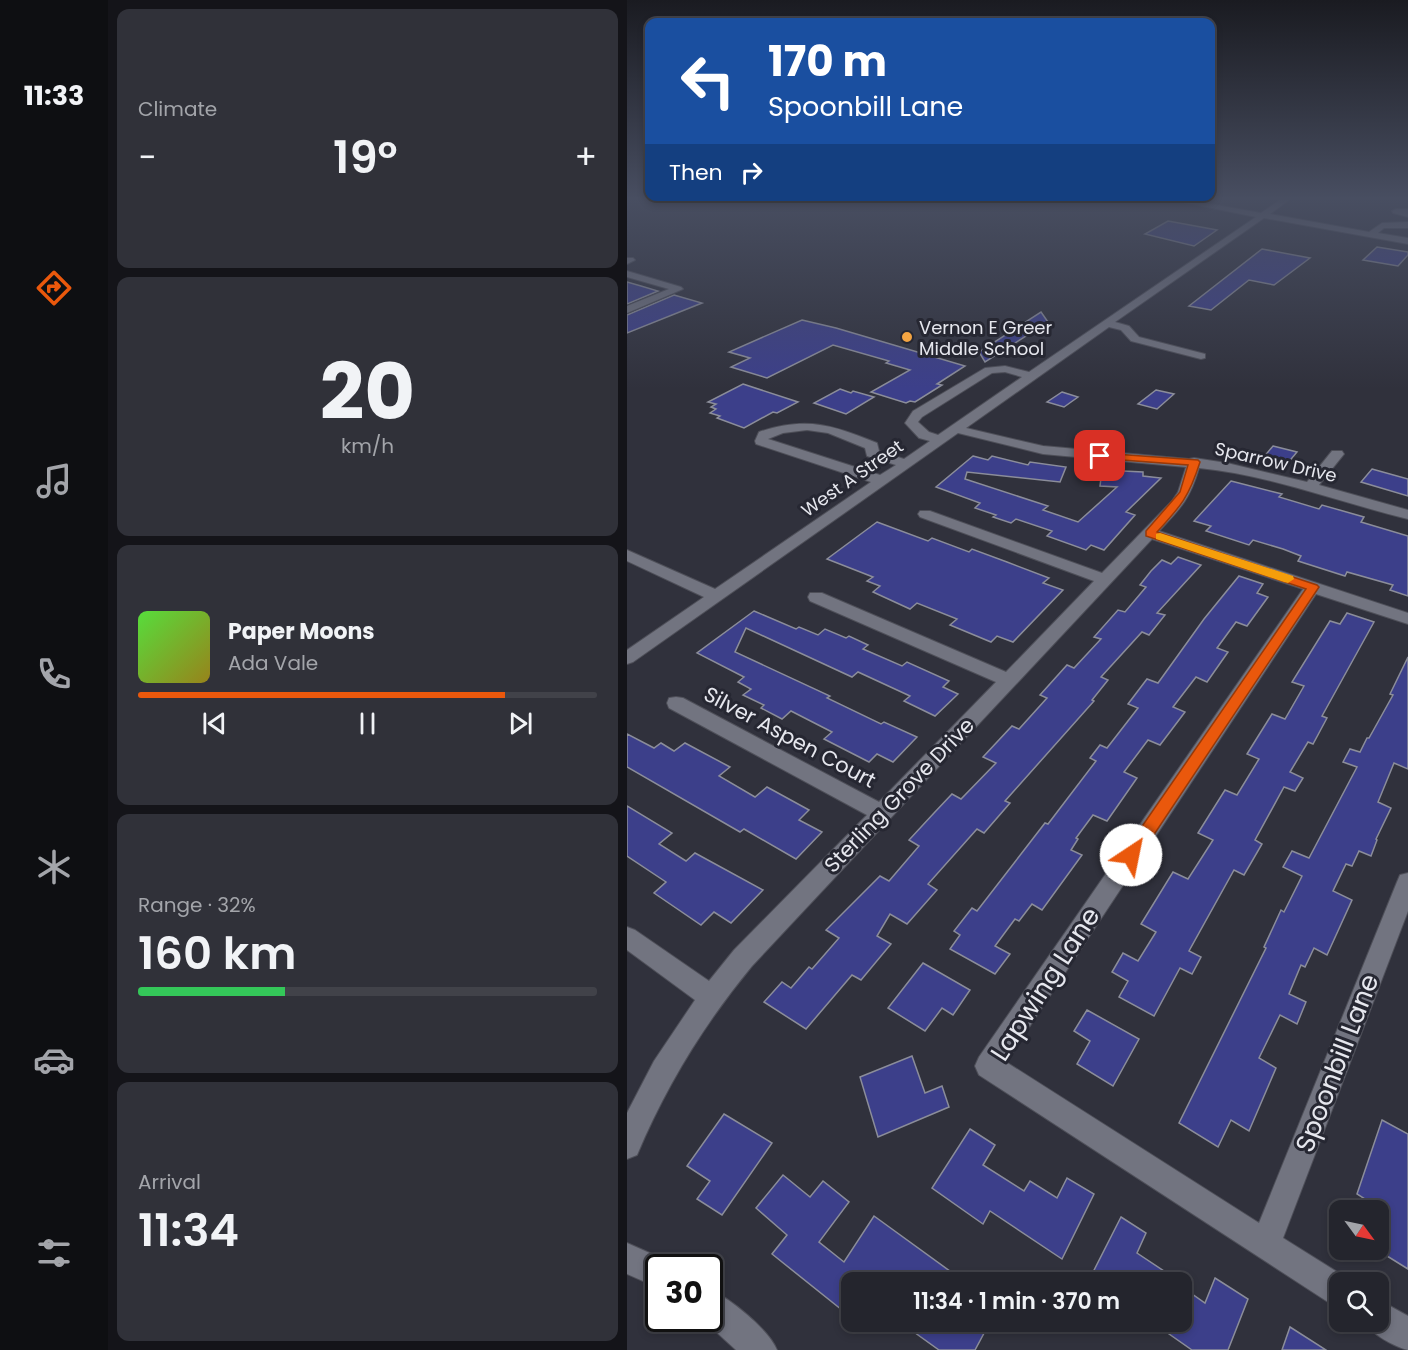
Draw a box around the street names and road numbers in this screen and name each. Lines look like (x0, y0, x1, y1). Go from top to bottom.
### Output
street label: West A Street (796, 434, 908, 522)
street label: Sparrow Drive (1213, 436, 1339, 488)
street label: Silver Aspen Court (699, 679, 881, 795)
street label: Sterling Grove Drive (817, 711, 981, 879)
street label: Lapwing Lane (982, 900, 1108, 1068)
street label: Spoonbill Lane (1287, 969, 1387, 1157)

